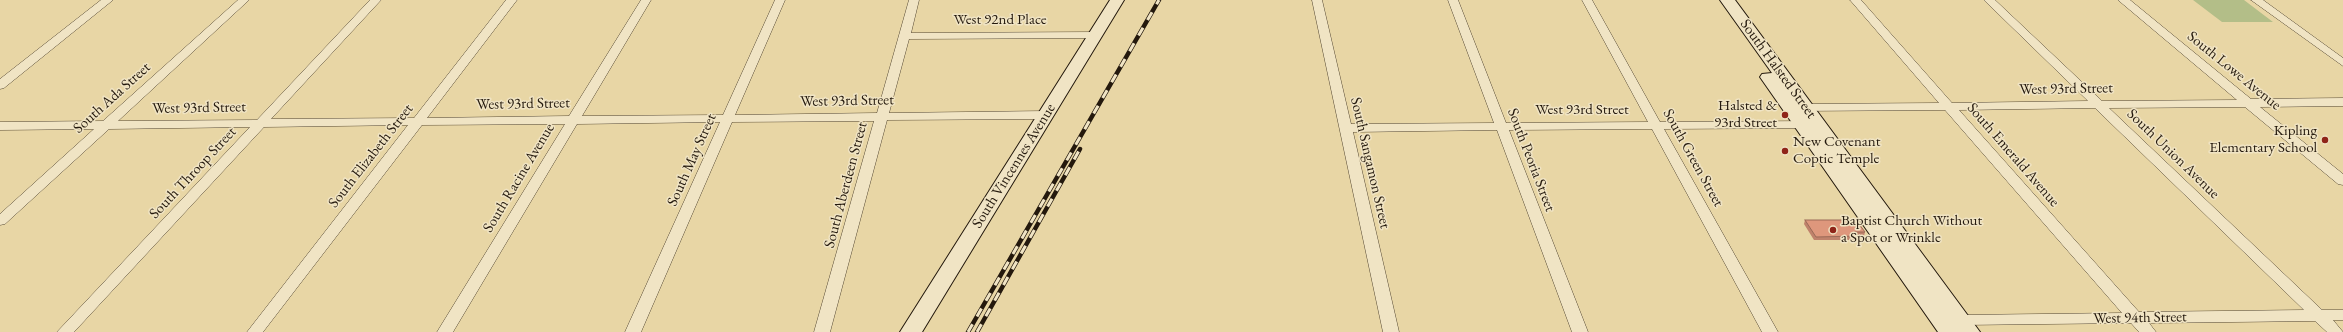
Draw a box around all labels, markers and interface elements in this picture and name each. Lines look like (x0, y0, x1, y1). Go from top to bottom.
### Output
street label: West 92nd Place (953, 11, 1047, 29)
street label: South Halsted Street (1736, 16, 1820, 122)
street label: South Lowe Avenue (2183, 28, 2285, 114)
street label: South Ada Street (70, 59, 154, 137)
street label: West 93rd Street (2019, 79, 2113, 99)
street label: West 93rd Street (800, 91, 894, 111)
street label: West 93rd Street (476, 94, 570, 114)
street label: South Sangamon Street (1346, 96, 1394, 230)
place label: Halsted & 93rd Street (1714, 97, 1777, 132)
street label: West 93rd Street (152, 98, 246, 118)
street label: South Emerald Avenue (1963, 99, 2063, 211)
street label: South Elizabeth Street (325, 100, 417, 212)
street label: South Vincennes Avenue (968, 100, 1060, 232)
street label: West 93rd Street (1535, 101, 1629, 119)
street label: South Union Avenue (2123, 105, 2223, 203)
street label: South Peoria Street (1503, 106, 1559, 214)
street label: South Green Street (1659, 106, 1727, 210)
marker: Halsted & 93rd Street (1780, 110, 1790, 120)
street label: South May Street (664, 111, 720, 209)
street label: South Racine Avenue (479, 120, 559, 236)
street label: South Aberdeen Street (821, 120, 871, 250)
place label: Kipling Elementary School (2209, 122, 2317, 157)
street label: South Throop Street (146, 123, 240, 223)
place label: New Covenant Coptic Temple (1793, 133, 1880, 168)
marker: Kipling Elementary School (2320, 135, 2330, 145)
marker: New Covenant Coptic Temple (1780, 146, 1790, 156)
place label: Baptist Church Without a Spot or Wrinkle (1841, 212, 1982, 247)
marker: Baptist Church Without a Spot or Wrinkle (1828, 225, 1838, 235)
street label: West 94th Street (2093, 308, 2187, 328)

